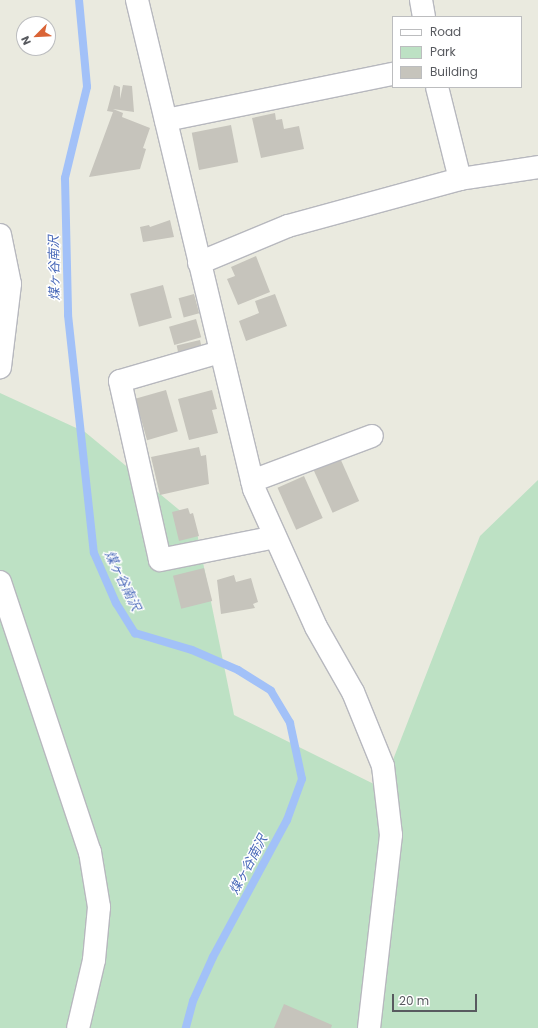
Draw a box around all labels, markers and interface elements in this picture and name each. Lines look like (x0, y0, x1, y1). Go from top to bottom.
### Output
north arrow (16, 16, 56, 56)
legend (392, 16, 522, 88)
text: Road (430, 23, 461, 40)
text: N (17, 33, 35, 48)
text: Park (430, 43, 456, 60)
text: Building (430, 63, 478, 80)
water label: 煤ヶ谷南沢 (47, 235, 63, 301)
water label: 煤ヶ谷南沢 (101, 548, 143, 614)
water label: 煤ヶ谷南沢 (227, 833, 271, 897)
scale bar (394, 986, 479, 1012)
text: 20 m (399, 992, 429, 1009)

